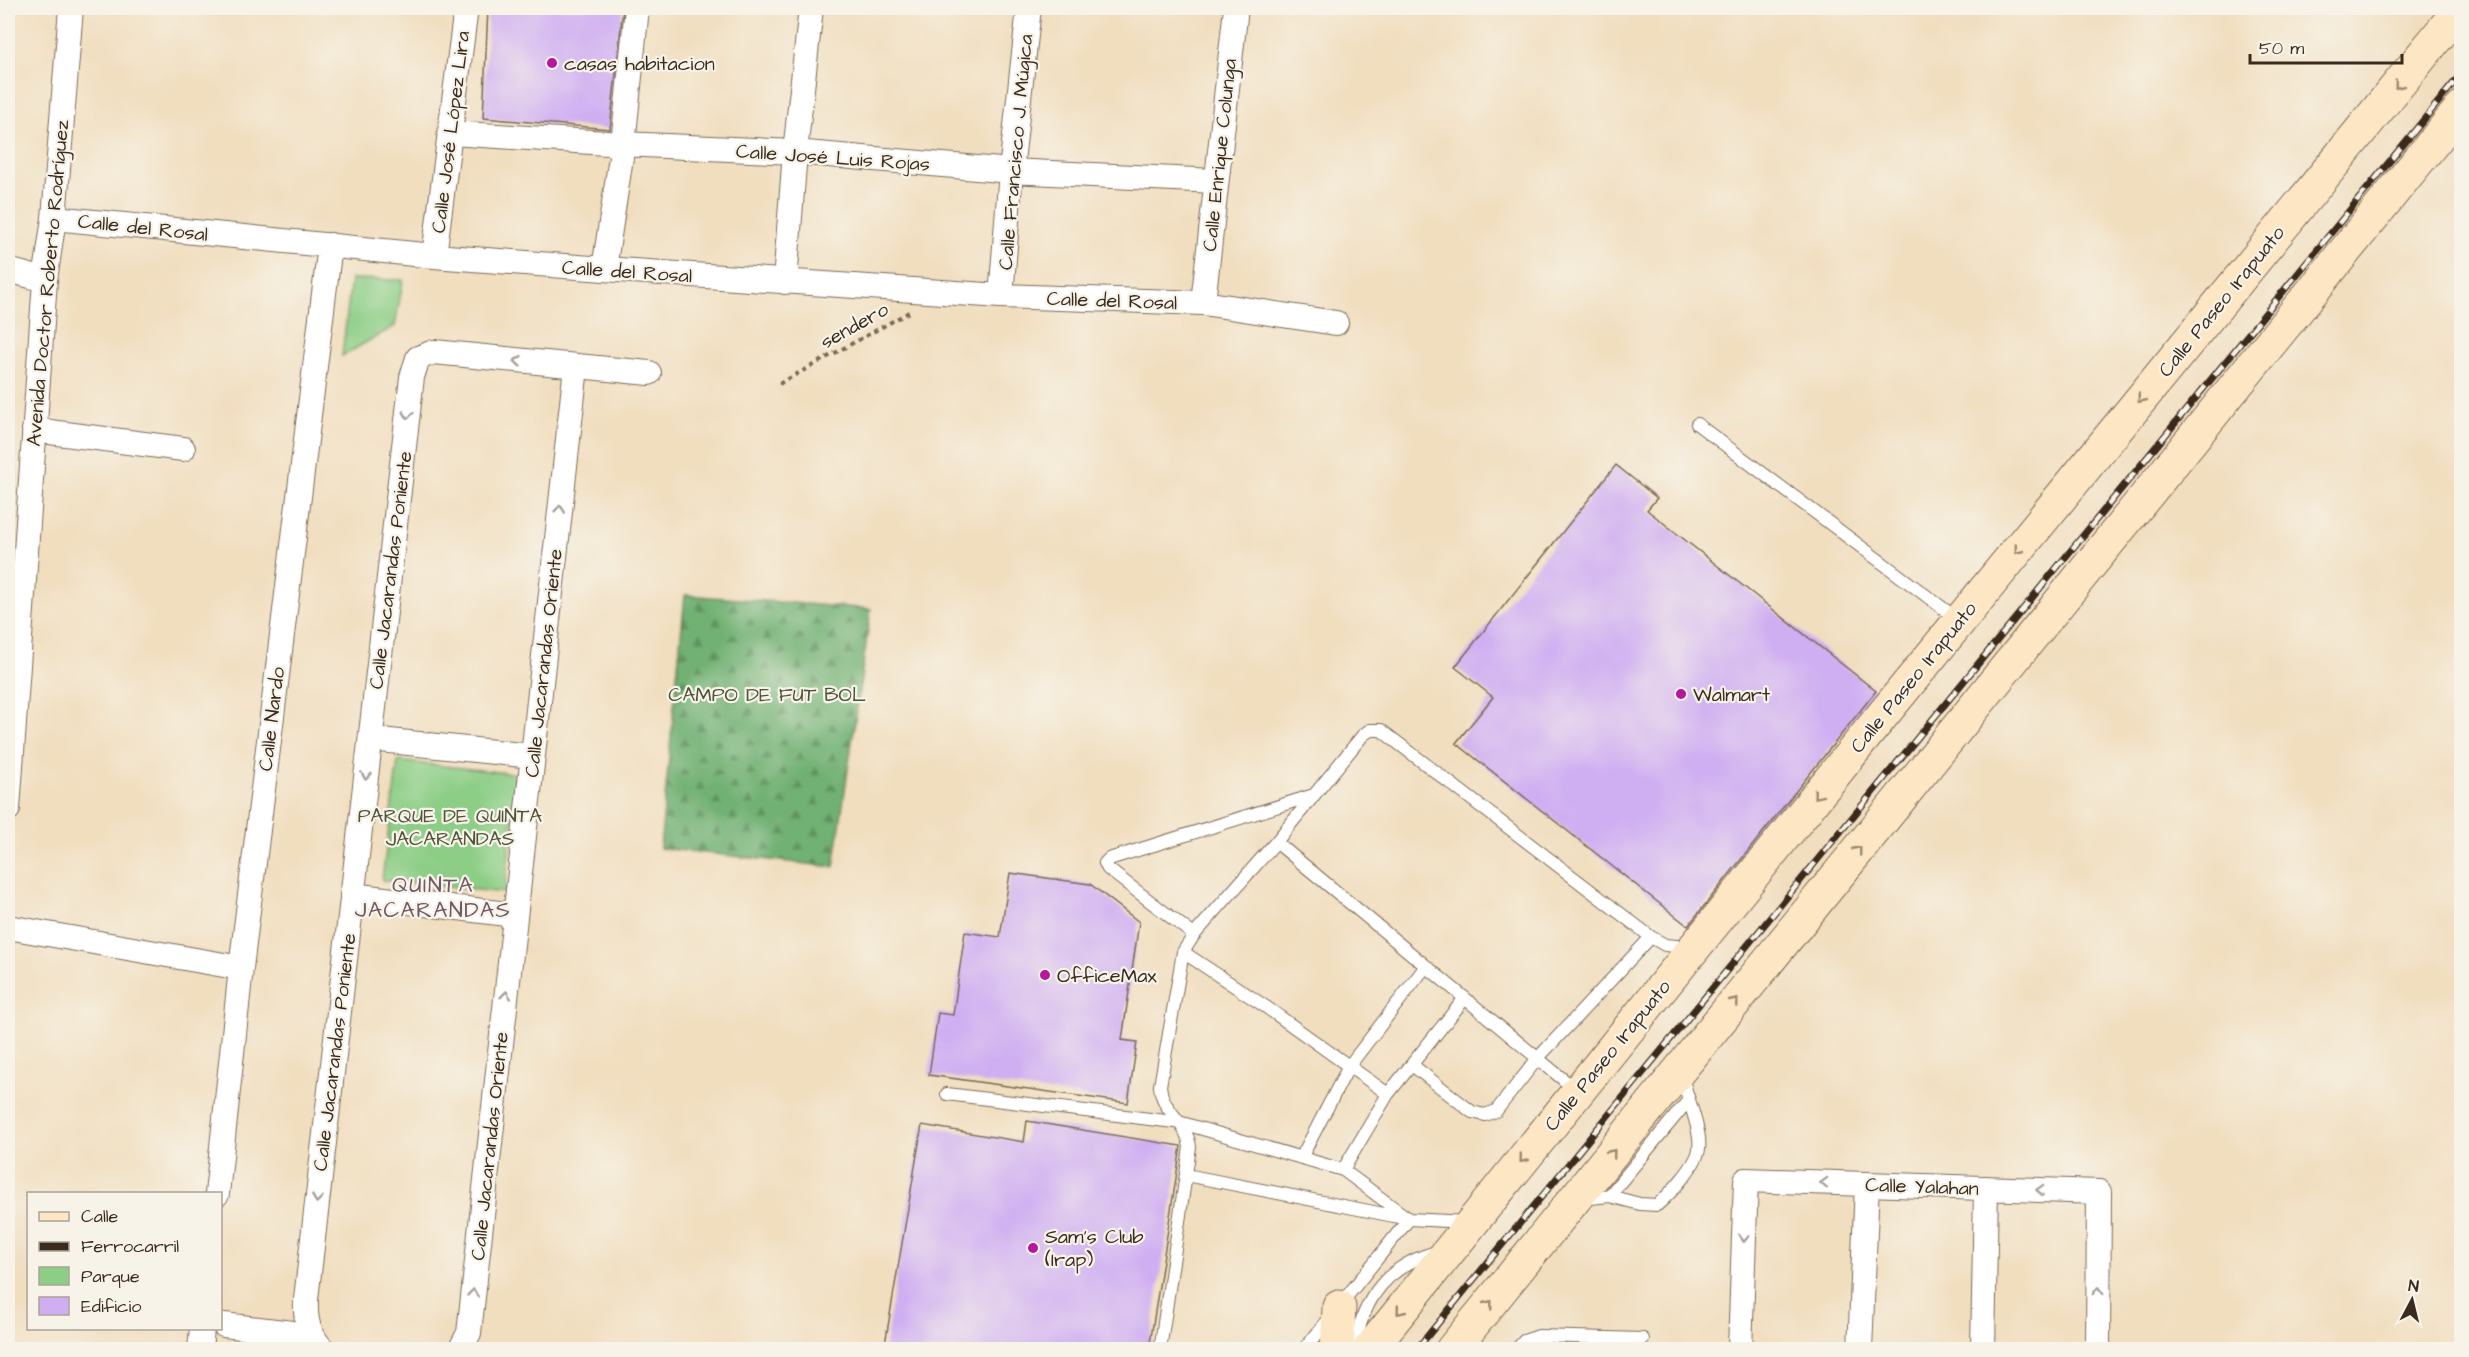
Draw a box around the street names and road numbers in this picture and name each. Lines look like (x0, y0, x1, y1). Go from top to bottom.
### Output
street label: Calle José López Lira (425, 30, 477, 235)
street label: Calle Francisco J. Múgica (992, 33, 1041, 271)
street label: Calle Enrique Colunga (1196, 57, 1245, 253)
street label: Avenida Doctor Roberto Rodríguez (20, 119, 77, 448)
street label: Calle José Luis Rojas (735, 137, 931, 179)
street label: Calle del Rosal (77, 207, 209, 249)
street label: Calle Paseo Irapuato (2152, 220, 2292, 383)
street label: Calle del Rosal (561, 253, 693, 291)
street label: Calle del Rosal (1046, 285, 1178, 317)
street label: sendero (815, 296, 894, 356)
street label: Calle Jacarandas Poniente (363, 449, 420, 691)
street label: Calle Jacarandas Oriente (518, 547, 570, 779)
street label: Calle Paseo Irapuato (1844, 596, 1984, 759)
street label: Calle Nardo (252, 665, 292, 773)
street label: Calle Jacarandas Poniente (307, 931, 364, 1173)
street label: Calle Paseo Irapuato (1538, 974, 1678, 1137)
street label: Calle Jacarandas Oriente (464, 1030, 516, 1262)
street label: Calle Yalahan (1865, 1171, 1979, 1203)

